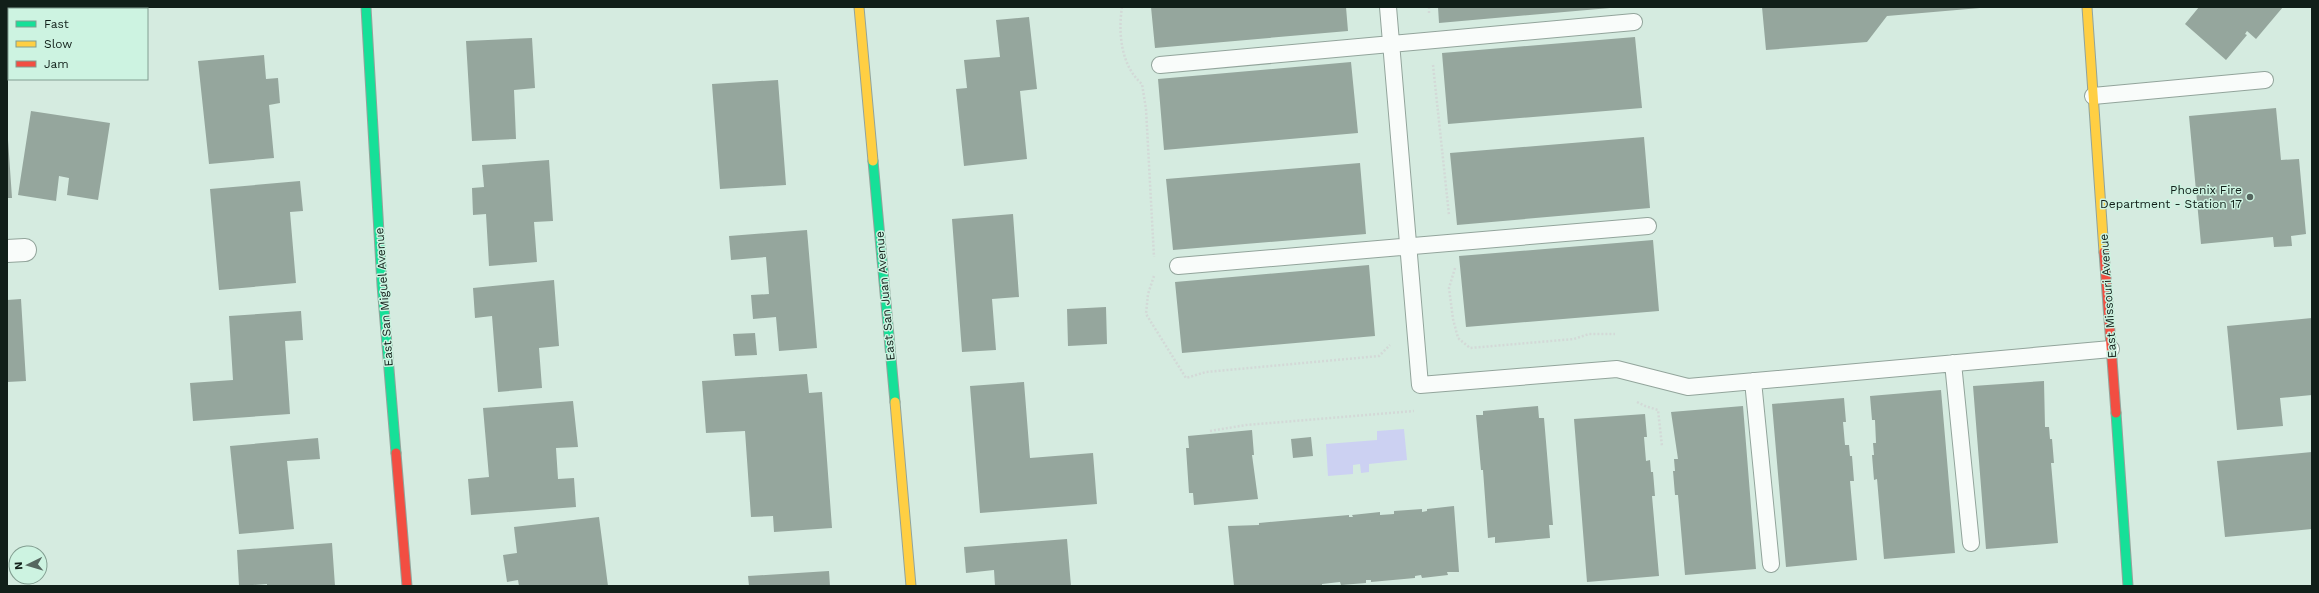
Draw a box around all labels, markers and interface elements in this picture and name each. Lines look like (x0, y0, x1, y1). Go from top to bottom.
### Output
legend (8, 8, 148, 80)
text: Fast (44, 17, 69, 31)
text: Slow (44, 37, 72, 51)
text: Jam (44, 57, 69, 71)
place label: Phoenix Fire Department - Station 17 (2100, 183, 2242, 211)
marker: Phoenix Fire Department - Station 17 (2245, 192, 2255, 202)
street label: East San Miguel Avenue (372, 227, 396, 367)
street label: East San Juan Avenue (872, 231, 898, 361)
street label: East Missouri Avenue (2097, 233, 2119, 359)
north arrow (8, 545, 48, 585)
text: N (12, 561, 25, 570)

